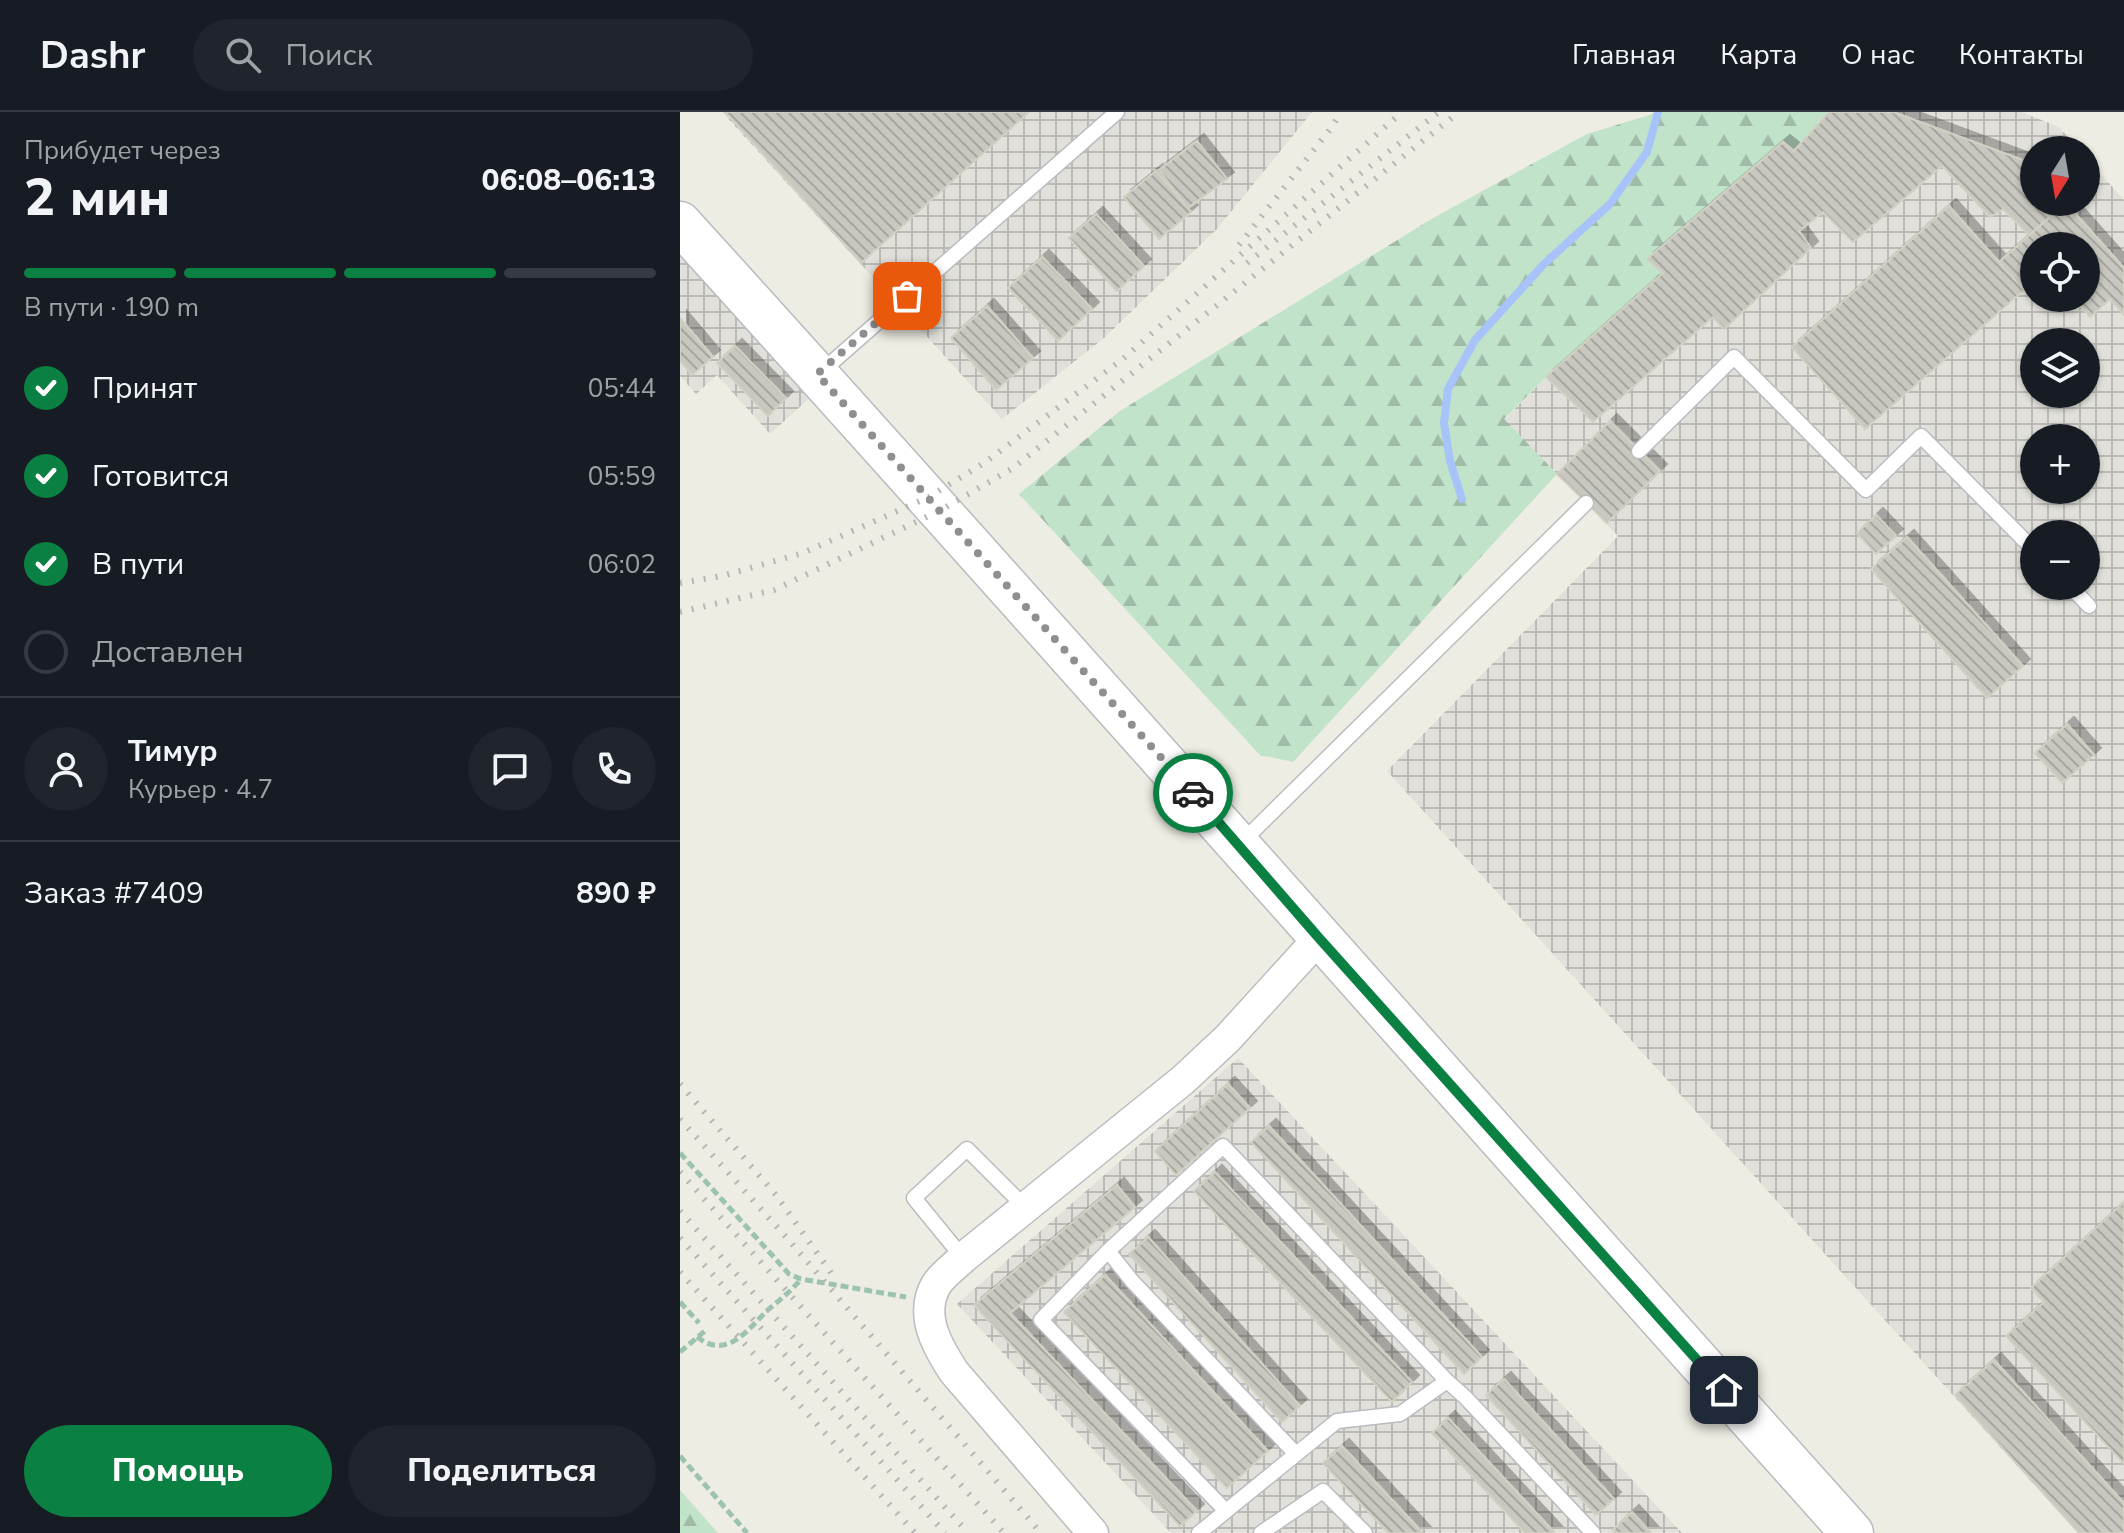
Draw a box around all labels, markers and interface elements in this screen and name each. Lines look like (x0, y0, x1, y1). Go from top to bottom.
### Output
search box (193, 19, 753, 91)
text: Dashr (40, 30, 145, 81)
icon: search (221, 33, 265, 77)
text: Поиск (285, 35, 373, 76)
text: Главная (1572, 36, 1676, 74)
text: Карта (1720, 36, 1797, 74)
text: О нас (1841, 36, 1915, 74)
text: Контакты (1959, 36, 2084, 74)
text: Прибудет через (24, 133, 221, 168)
north arrow (2020, 136, 2100, 216)
map controls (2020, 136, 2100, 600)
text: 06:08–06:13 (481, 160, 656, 201)
text: 2 мин (24, 162, 170, 233)
button: locate (2020, 232, 2100, 312)
pin (873, 262, 941, 330)
icon: bag (885, 274, 929, 318)
text: В пути · 190 m (24, 290, 199, 325)
button: layers (2020, 328, 2100, 408)
icon: check (24, 366, 68, 410)
text: Принят (92, 368, 197, 409)
text: 05:44 (588, 371, 656, 406)
button: + (2020, 424, 2100, 504)
icon: check (24, 454, 68, 498)
text: Готовится (92, 456, 229, 497)
text: 05:59 (588, 459, 656, 494)
button: − (2020, 520, 2100, 600)
icon: check (24, 542, 68, 586)
text: В пути (92, 544, 184, 585)
text: 06:02 (588, 547, 656, 582)
text: Доставлен (92, 632, 244, 673)
button: person (24, 727, 108, 811)
button: chat (468, 727, 552, 811)
button: phone (572, 727, 656, 811)
text: Тимур (128, 731, 218, 772)
courier (1153, 753, 1233, 833)
icon: car (1171, 771, 1215, 815)
text: Курьер · 4.7 (128, 772, 273, 807)
text: Заказ #7409 (24, 873, 204, 914)
text: 890 ₽ (576, 873, 656, 914)
pin (1690, 1356, 1758, 1424)
icon: home (1702, 1368, 1746, 1412)
button: Помощь (24, 1425, 332, 1517)
button: Поделиться (348, 1425, 656, 1517)

